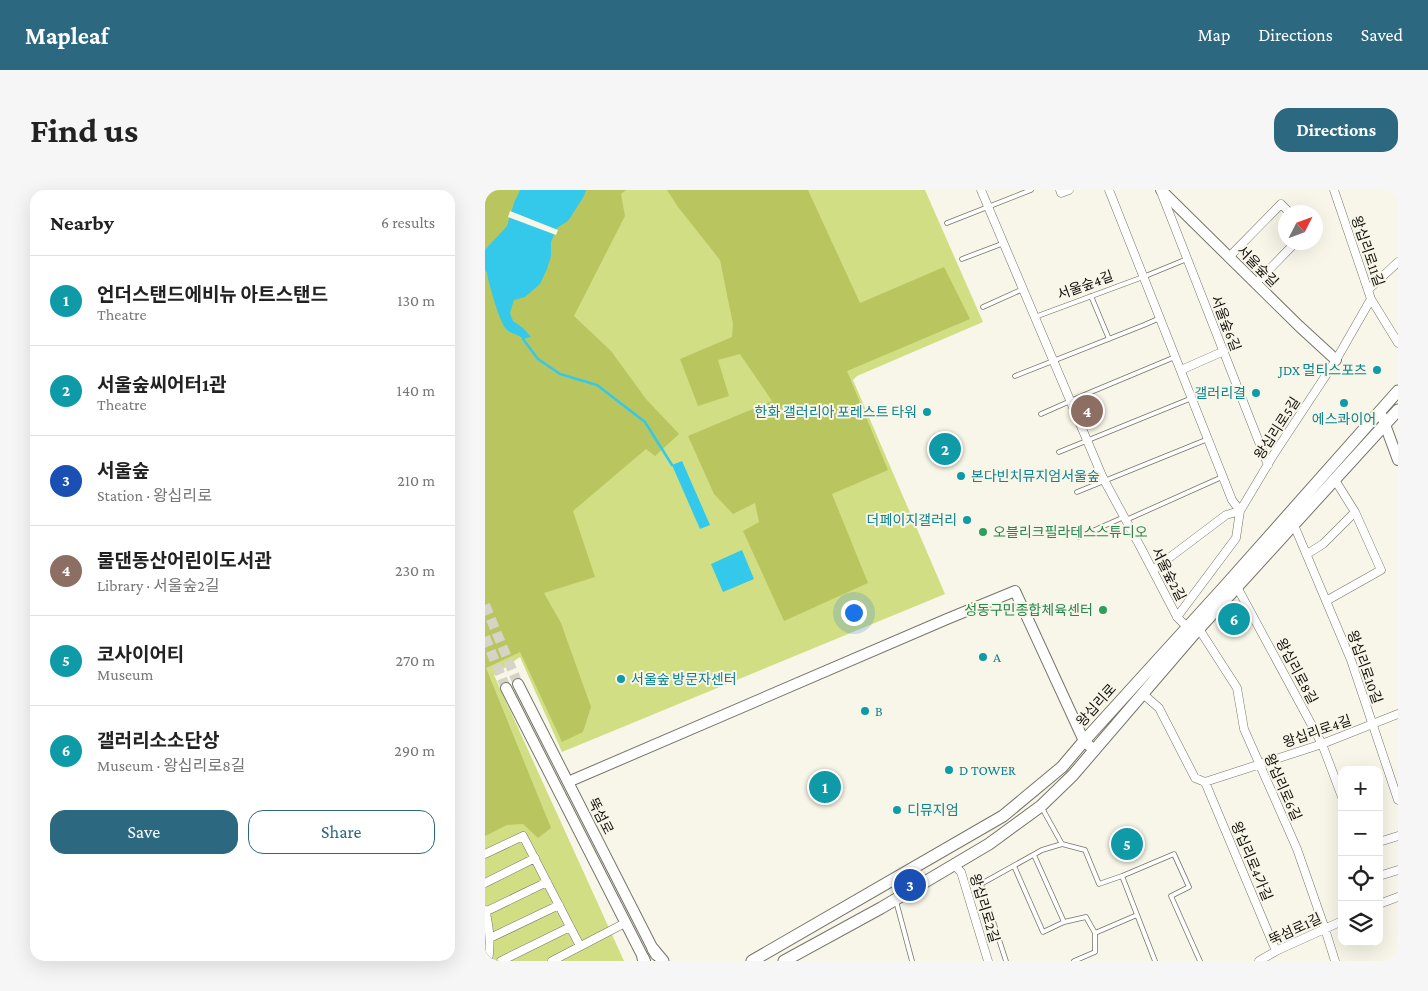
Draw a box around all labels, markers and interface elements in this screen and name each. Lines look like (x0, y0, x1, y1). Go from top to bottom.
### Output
text: Mapleaf (25, 22, 108, 49)
text: Map (1198, 25, 1230, 45)
text: Directions (1258, 25, 1333, 45)
text: Saved (1361, 25, 1403, 45)
button: Directions (1274, 108, 1398, 152)
text: Find us (30, 111, 138, 150)
north arrow (1278, 205, 1323, 250)
text: Nearby (50, 211, 114, 235)
text: 6 results (381, 214, 435, 231)
street label: 왕십리로11길 (1348, 214, 1388, 288)
street label: 서울숲길 (1234, 242, 1282, 290)
street label: 서울숲4길 (1055, 267, 1115, 303)
text: 언더스탠드에비뉴 아트스탠드 (97, 284, 328, 305)
text: 1 (63, 292, 69, 309)
text: 130 m (397, 292, 435, 309)
street label: 서울숲6길 (1208, 293, 1244, 353)
text: Theatre (97, 306, 146, 323)
place label: JDX 멀티스포츠 (1277, 362, 1367, 378)
marker: JDX 멀티스포츠 (1371, 364, 1383, 376)
text: 서울숲씨어터1관 (97, 374, 226, 395)
text: 2 (62, 382, 70, 399)
text: 140 m (397, 382, 435, 399)
place label: 갤러리결 (1194, 385, 1246, 401)
marker: 갤러리결 (1250, 387, 1262, 399)
pin: 4 (1071, 392, 1103, 430)
street label: 왕십리로5길 (1251, 394, 1303, 462)
text: Theatre (97, 396, 146, 413)
marker: 에스콰이어 (1338, 397, 1350, 409)
place label: 한화 갤러리아 포레스트 타워 (755, 404, 917, 420)
marker: 한화 갤러리아 포레스트 타워 (921, 406, 933, 418)
place label: 에스콰이어 (1312, 411, 1376, 427)
pin: 2 (929, 430, 961, 468)
text: 서울숲 (97, 460, 149, 481)
place label: 본다빈치뮤지엄서울숲 (971, 468, 1100, 484)
marker: 본다빈치뮤지엄서울숲 (955, 470, 967, 482)
text: 3 (62, 472, 70, 489)
text: 210 m (397, 472, 435, 489)
text: Station · 왕십리로 (97, 487, 212, 504)
place label: 더페이지갤러리 (867, 512, 957, 528)
marker: 더페이지갤러리 (961, 514, 973, 526)
place label: 오블리크필라테스스튜디오 (993, 524, 1148, 540)
marker: 오블리크필라테스스튜디오 (977, 526, 989, 538)
street label: 서울숲2길 (1149, 544, 1189, 604)
text: 물댄동산어린이도서관 (97, 550, 272, 571)
text: 4 (62, 562, 70, 579)
text: 230 m (395, 562, 435, 579)
text: Library · 서울숲2길 (97, 577, 220, 594)
your location (841, 600, 867, 626)
pin: 6 (1218, 600, 1250, 638)
place label: 성동구민종합체육센터 (964, 602, 1093, 618)
marker: 성동구민종합체육센터 (1097, 604, 1109, 616)
street label: 왕십리로10길 (1344, 628, 1386, 706)
street label: 왕십리로8길 (1273, 635, 1321, 707)
text: 코사이어티 (97, 644, 184, 665)
place label: A (993, 649, 1001, 665)
marker: A (977, 651, 989, 663)
text: 5 (62, 652, 70, 669)
text: 270 m (396, 652, 435, 669)
text: Museum (97, 666, 153, 683)
place label: 서울숲 방문자센터 (631, 671, 737, 687)
marker: 서울숲 방문자센터 (615, 673, 627, 685)
street label: 왕십리로 (1073, 680, 1119, 730)
place label: B (875, 703, 883, 719)
marker: B (859, 705, 871, 717)
street label: 왕십리로4길 (1281, 712, 1353, 750)
text: 갤러리소소단상 (97, 730, 219, 751)
text: 6 (62, 742, 70, 759)
text: 290 m (394, 742, 435, 759)
street label: 왕십리로6길 (1261, 751, 1305, 823)
text: Museum · 왕십리로8길 (97, 757, 245, 774)
place label: D TOWER (959, 762, 1016, 778)
marker: D TOWER (943, 764, 955, 776)
map controls (1338, 766, 1383, 946)
button: + (1338, 766, 1383, 811)
pin: 1 (809, 768, 841, 806)
street label: 뚝섬로 (585, 795, 617, 837)
place label: 디뮤지엄 (907, 802, 959, 818)
marker: 디뮤지엄 (891, 804, 903, 816)
button: Save (50, 810, 238, 854)
button: Share (248, 810, 435, 854)
button: − (1338, 811, 1383, 856)
street label: 왕십리로4가길 (1228, 819, 1276, 903)
pin: 5 (1111, 825, 1143, 863)
button: locate (1338, 856, 1383, 901)
pin: 3 (894, 866, 926, 904)
street label: 왕십리로2길 (967, 872, 1003, 944)
button: layers (1338, 901, 1383, 946)
street label: 뚝섬로1길 (1266, 910, 1324, 948)

